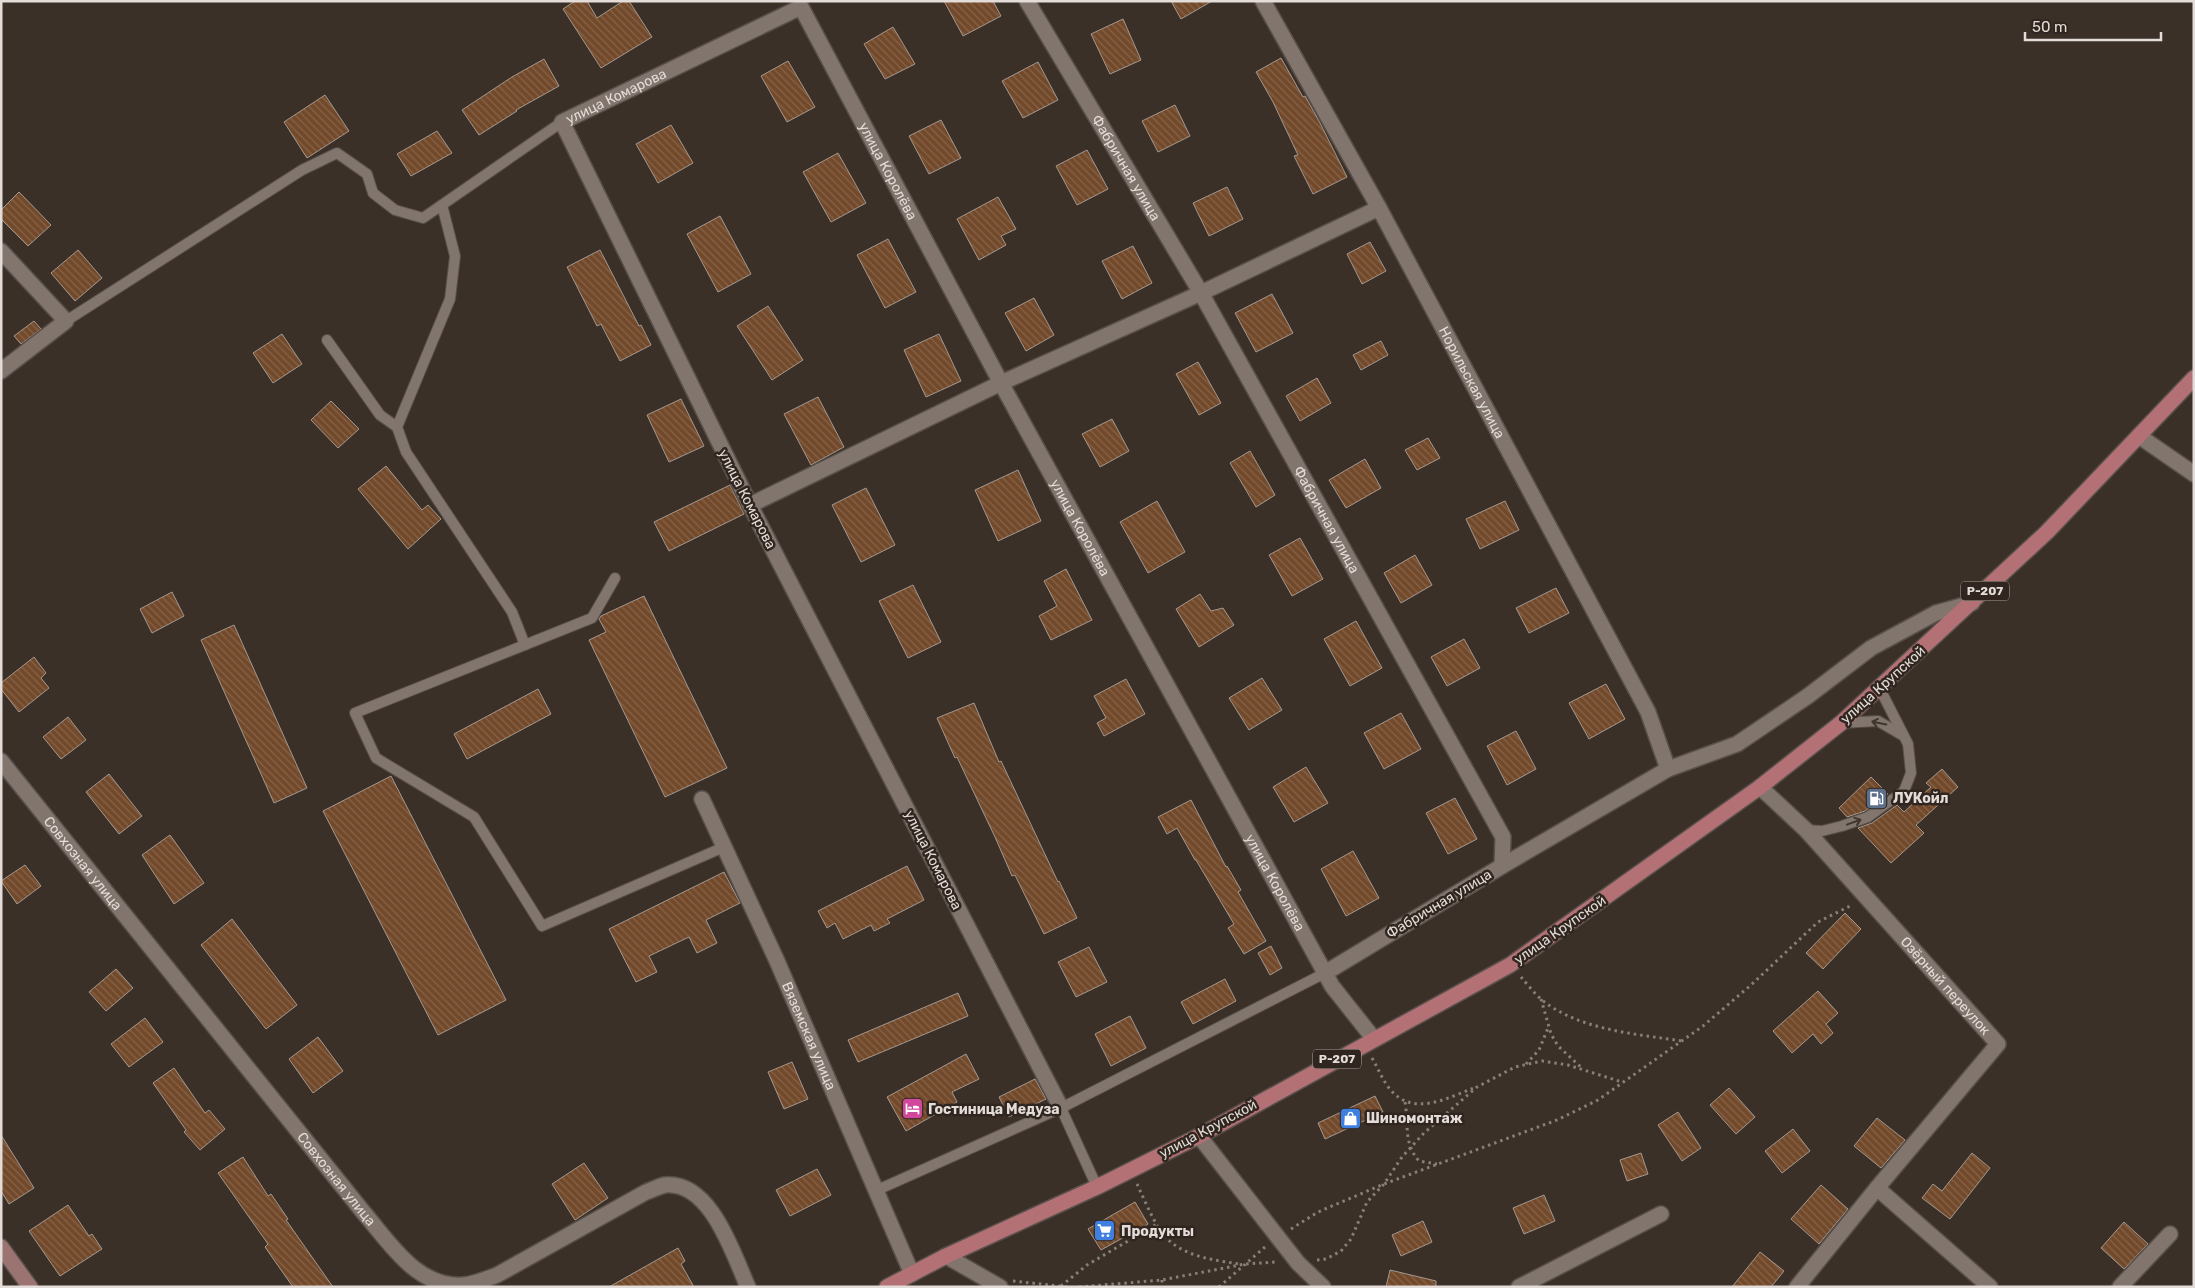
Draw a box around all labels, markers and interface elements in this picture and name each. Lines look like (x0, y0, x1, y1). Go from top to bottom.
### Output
scale bar (2025, 10, 2161, 42)
text: 50 m (2032, 18, 2067, 36)
street label: улица Комарова (563, 65, 669, 127)
street label: Фабричная улица (1088, 112, 1164, 224)
street label: улица Королёва (855, 119, 921, 223)
street label: Норильская улица (1435, 324, 1509, 441)
street label: улица Комарова (715, 446, 779, 552)
street label: Фабричная улица (1290, 463, 1363, 576)
street label: улица Королёва (1047, 476, 1114, 579)
road number: Р-207 (1961, 582, 2009, 600)
street label: улица Крупской (1837, 643, 1929, 727)
one-way arrow (1871, 718, 1887, 727)
fuel station icon: ЛУКойл (1865, 786, 1889, 810)
place label: ЛУКойл (1893, 790, 1948, 807)
street label: улица Комарова (901, 807, 965, 913)
street label: Совхозная улица (40, 813, 126, 914)
one-way arrow (1846, 817, 1861, 826)
street label: улица Королёва (1242, 831, 1309, 934)
street label: Фабричная улица (1383, 866, 1495, 942)
street label: улица Крупской (1511, 892, 1609, 968)
street label: Озёрный переулок (1897, 933, 1994, 1039)
street label: Вяземская улица (779, 979, 840, 1092)
road number: Р-207 (1313, 1050, 1361, 1068)
street label: улица Крупской (1156, 1096, 1260, 1162)
hotel icon: Гостиница Медуза (900, 1097, 924, 1121)
place label: Гостиница Медуза (928, 1101, 1060, 1118)
shop icon: Шиномонтаж (1338, 1106, 1362, 1130)
place label: Шиномонтаж (1366, 1110, 1463, 1127)
street label: Совхозная улица (294, 1129, 380, 1229)
supermarket icon: Продукты (1093, 1219, 1117, 1243)
place label: Продукты (1121, 1223, 1194, 1240)

